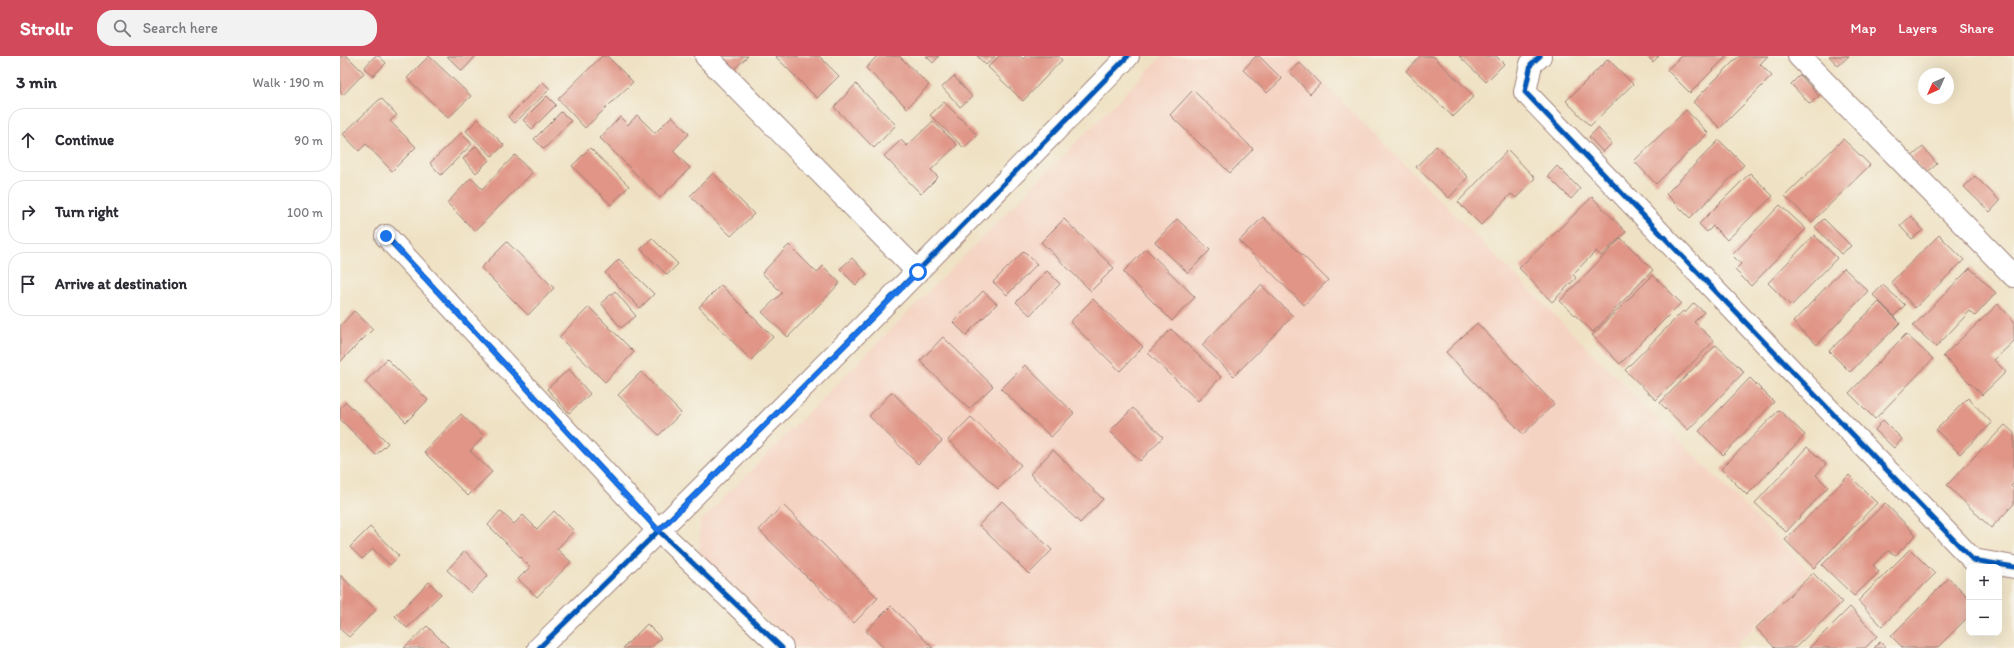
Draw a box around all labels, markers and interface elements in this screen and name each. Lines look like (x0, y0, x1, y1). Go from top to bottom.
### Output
search box (97, 10, 377, 46)
text: Strollr (20, 17, 73, 40)
icon: search (111, 17, 133, 39)
text: Search here (143, 19, 218, 37)
text: Map (1851, 20, 1876, 37)
text: Layers (1898, 20, 1937, 37)
text: Share (1959, 20, 1994, 37)
north arrow (1918, 68, 1954, 104)
text: 3 min (16, 72, 57, 92)
text: Walk · 190 m (253, 75, 324, 90)
icon: ahead (17, 129, 39, 151)
text: Continue (55, 131, 114, 149)
text: 90 m (294, 133, 323, 148)
icon: right (17, 201, 39, 223)
text: Turn right (55, 203, 119, 221)
text: 100 m (287, 205, 323, 220)
route end (377, 227, 395, 245)
route start (909, 263, 927, 281)
icon: arrive (17, 273, 39, 295)
text: Arrive at destination (55, 275, 187, 293)
map controls (1966, 564, 2002, 636)
button: + (1966, 564, 2002, 600)
button: − (1966, 600, 2002, 636)

